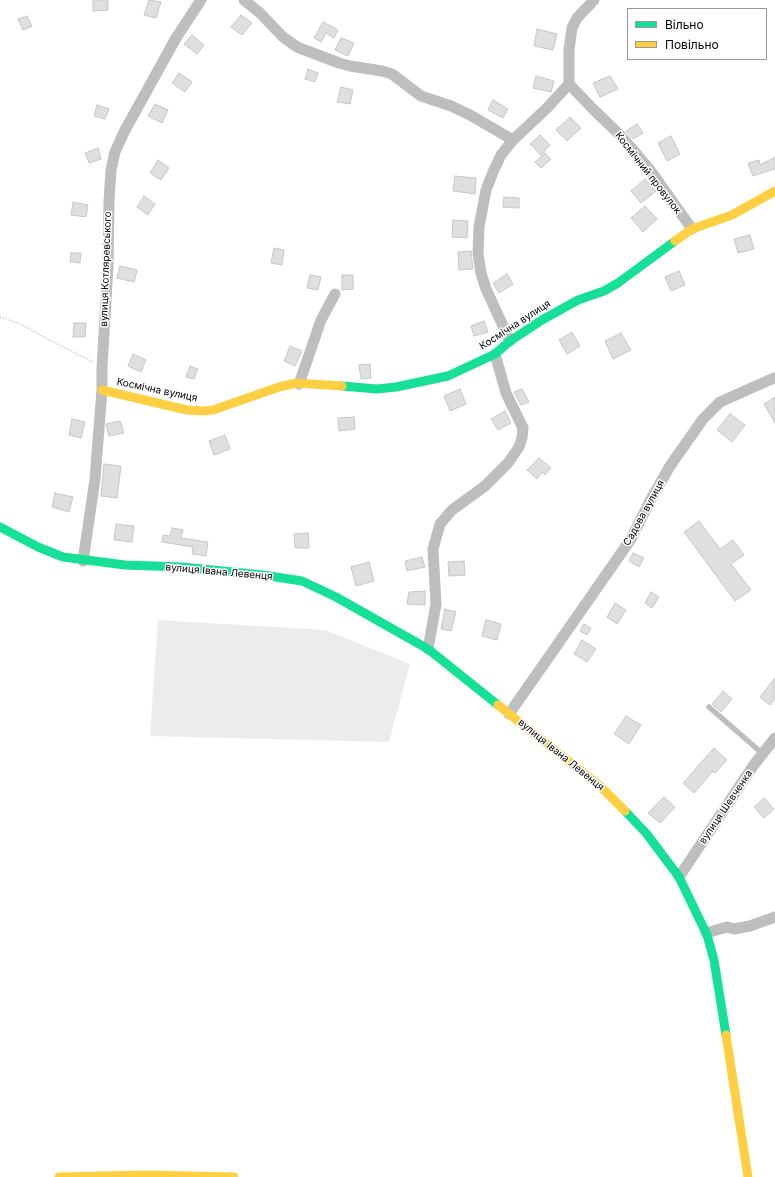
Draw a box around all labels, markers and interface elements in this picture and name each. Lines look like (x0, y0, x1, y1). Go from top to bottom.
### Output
legend (627, 8, 767, 60)
text: Вільно (665, 17, 704, 32)
text: Повільно (665, 37, 719, 52)
street label: Космічний провулок (612, 130, 684, 216)
street label: вулиця Котляревського (98, 211, 114, 327)
street label: Космічна вулиця (477, 298, 553, 352)
street label: Космічна вулиця (116, 376, 198, 404)
street label: Садова вулиця (621, 478, 667, 548)
street label: вулиця Івана Левенця (165, 561, 273, 583)
street label: вулиця Івана Левенця (516, 717, 606, 793)
street label: вулиця Шевченка (697, 768, 755, 846)

